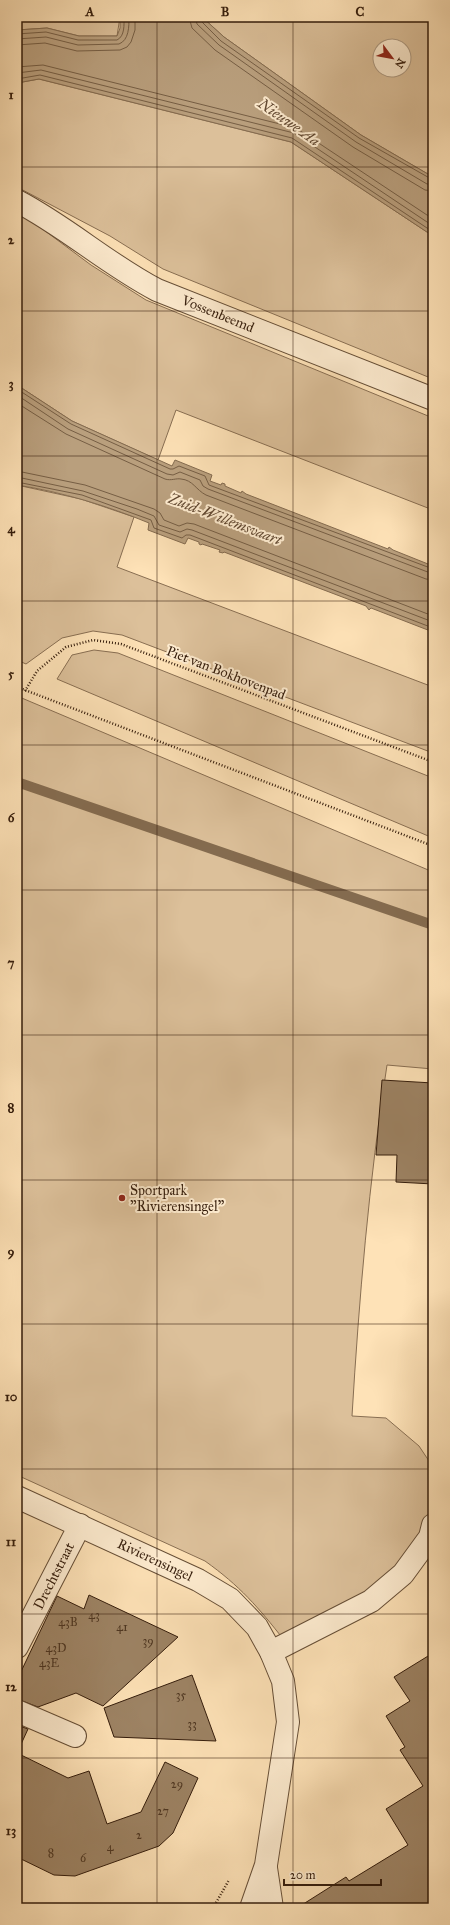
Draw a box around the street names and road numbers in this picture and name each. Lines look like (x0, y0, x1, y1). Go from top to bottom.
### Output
street label: Vossenbeemd (178, 291, 257, 336)
street label: Piet van Bokhovenpad (164, 642, 288, 704)
street label: Rivierensingel (115, 1535, 196, 1585)
street label: Drechtstraat (30, 1540, 78, 1612)

